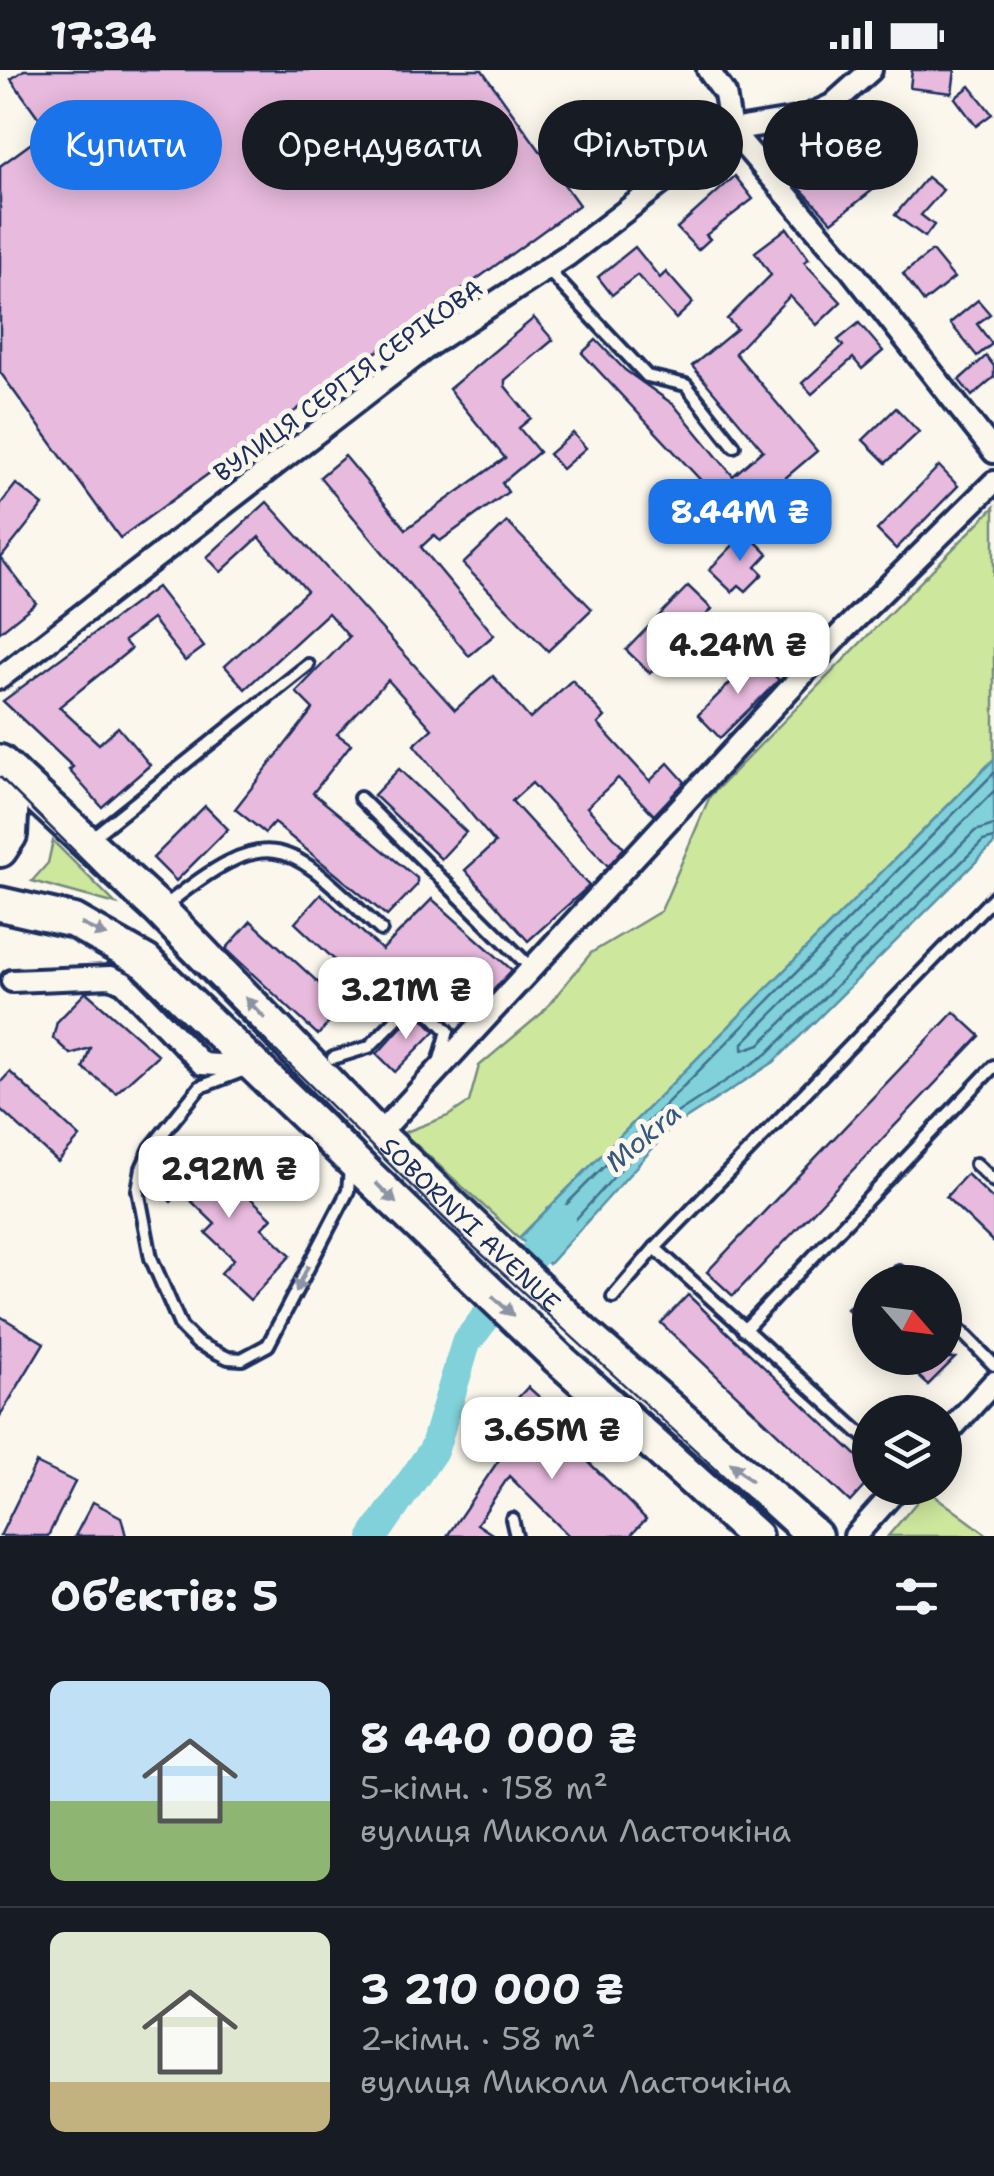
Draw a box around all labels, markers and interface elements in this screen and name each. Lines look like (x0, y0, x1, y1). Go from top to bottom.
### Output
text: 17:34 (50, 10, 156, 61)
chip: Купити (30, 100, 222, 190)
chip: Орендувати (242, 100, 518, 190)
chip: Фільтри (538, 100, 743, 190)
chip: Нове (763, 100, 918, 190)
street label: ВУЛИЦЯ СЕРГІЯ СЕРІКОВА (207, 271, 489, 489)
pin: 8.44M ₴ (648, 479, 832, 564)
text: 8.44M ₴ (670, 490, 810, 533)
pin: 4.24M ₴ (646, 612, 830, 697)
text: 4.24M ₴ (669, 623, 807, 666)
one-way arrow (79, 922, 108, 939)
pin: 3.21M ₴ (314, 957, 498, 1042)
text: 3.21M ₴ (340, 968, 472, 1011)
one-way arrow (244, 996, 267, 1020)
water label: Mokra (597, 1094, 689, 1180)
street label: SOBORNYI AVENUE (373, 1129, 568, 1320)
pin: 2.92M ₴ (137, 1136, 321, 1221)
text: 2.92M ₴ (160, 1147, 298, 1190)
one-way arrow (374, 1181, 398, 1204)
one-way arrow (293, 1265, 310, 1294)
north arrow (852, 1265, 962, 1375)
map controls (852, 1265, 962, 1505)
one-way arrow (491, 1294, 515, 1317)
button: layers (852, 1395, 962, 1505)
pin: 3.65M ₴ (460, 1397, 644, 1482)
text: 3.65M ₴ (483, 1408, 621, 1451)
one-way arrow (729, 1462, 754, 1484)
text: Об’єктів: 5 (50, 1568, 279, 1624)
icon: filters (889, 1569, 944, 1624)
text: 8 440 000 ₴ (360, 1710, 637, 1766)
icon: home (130, 1721, 250, 1841)
text: 5-кімн. · 158 m² (360, 1766, 608, 1809)
text: вулиця Миколи Ласточкіна (360, 1809, 791, 1852)
text: 3 210 000 ₴ (360, 1961, 624, 2017)
icon: home (130, 1972, 250, 2092)
text: 2-кімн. · 58 m² (360, 2017, 596, 2060)
text: вулиця Миколи Ласточкіна (360, 2060, 791, 2103)

